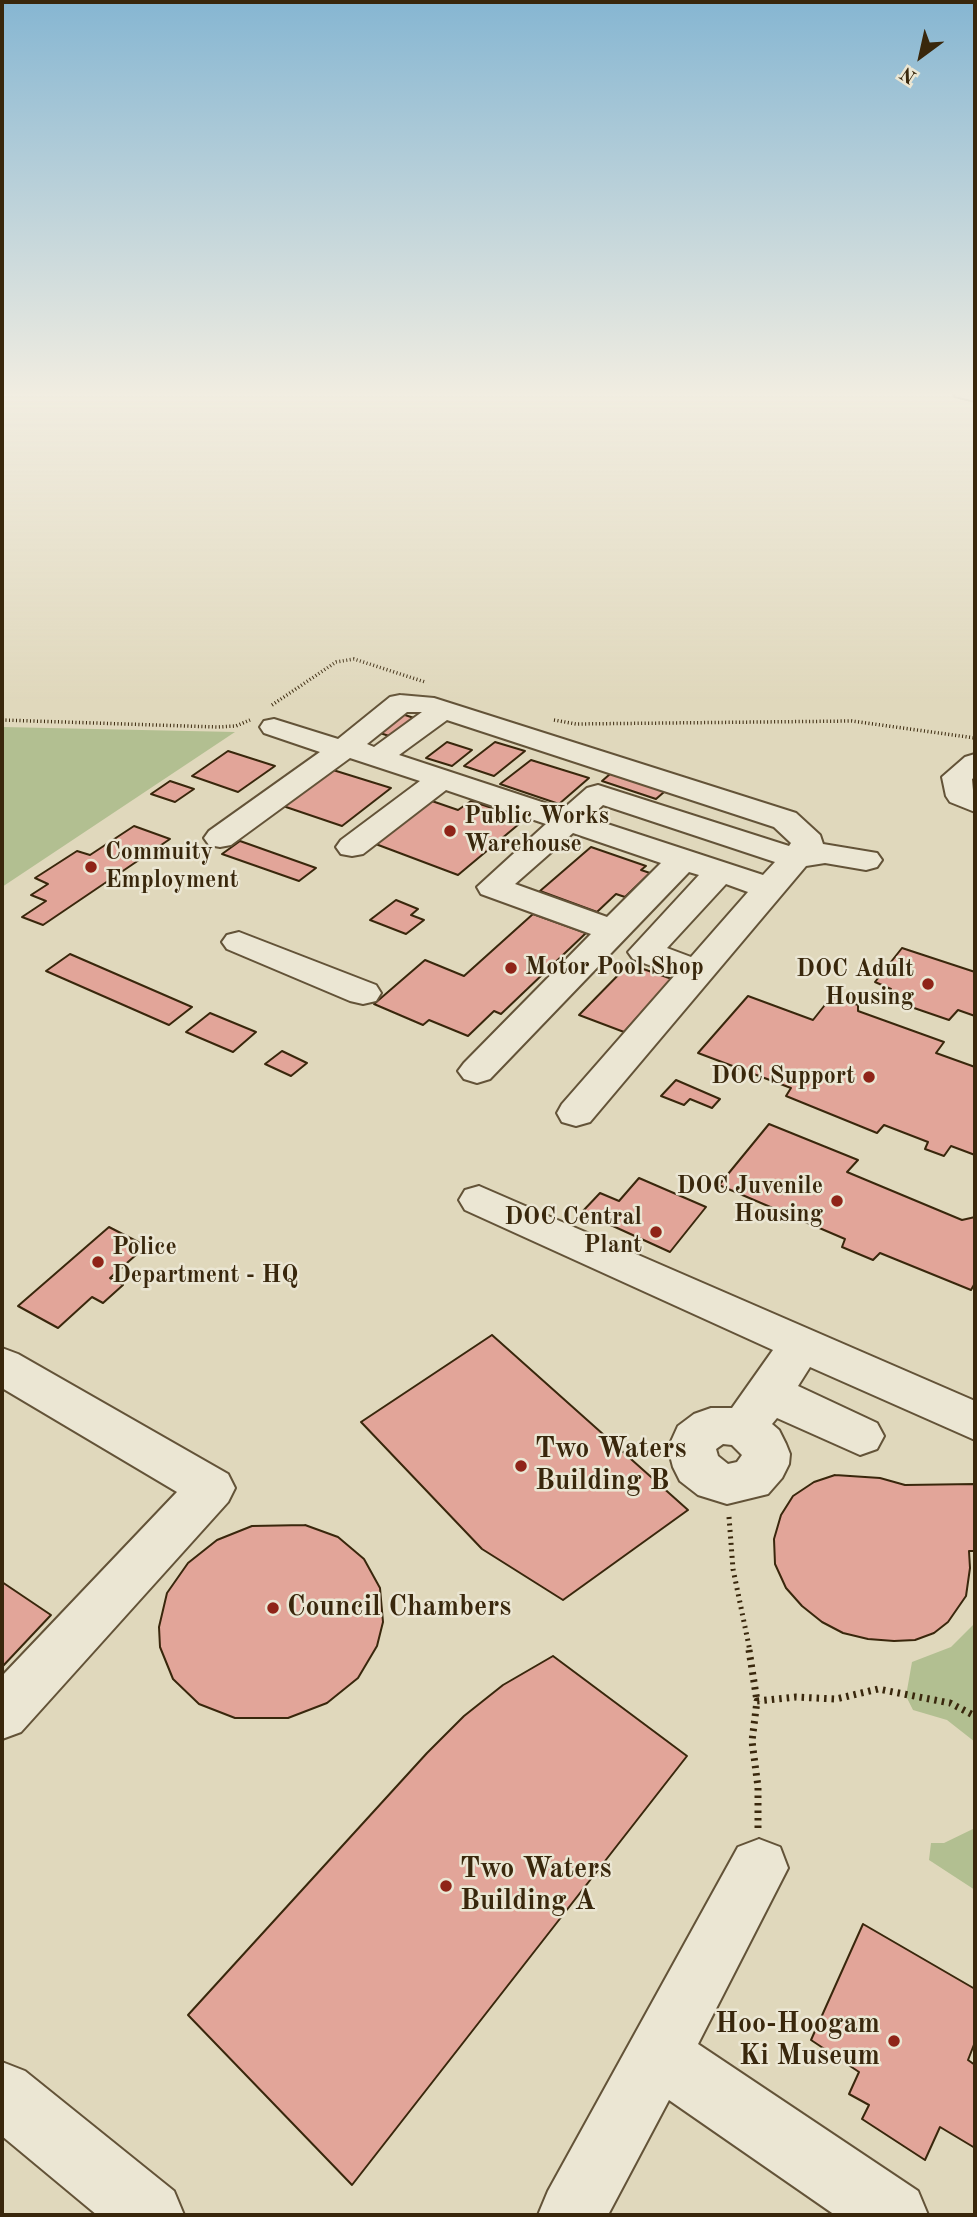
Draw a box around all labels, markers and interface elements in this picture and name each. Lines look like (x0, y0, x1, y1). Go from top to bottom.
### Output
north arrow (886, 21, 956, 91)
text: N (898, 62, 921, 86)
place label: Public Works Warehouse (464, 803, 609, 859)
marker: Public Works Warehouse (442, 823, 458, 839)
place label: Commuity Employment (105, 839, 238, 895)
marker: Commuity Employment (83, 859, 99, 875)
place label: Motor Pool Shop (525, 954, 704, 982)
place label: DOC Adult Housing (796, 956, 914, 1012)
marker: Motor Pool Shop (503, 960, 519, 976)
marker: DOC Adult Housing (920, 976, 936, 992)
place label: DOC Support (711, 1063, 855, 1091)
marker: DOC Support (861, 1069, 877, 1085)
place label: DOC Juvenile Housing (676, 1173, 823, 1229)
marker: DOC Juvenile Housing (829, 1193, 845, 1209)
place label: DOC Central Plant (504, 1204, 642, 1260)
marker: DOC Central Plant (648, 1224, 664, 1240)
place label: Police Department - HQ (112, 1234, 298, 1290)
marker: Police Department - HQ (90, 1254, 106, 1270)
place label: Two Waters Building B (535, 1433, 686, 1499)
marker: Two Waters Building B (513, 1458, 529, 1474)
place label: Council Chambers (287, 1591, 511, 1625)
marker: Council Chambers (265, 1600, 281, 1616)
place label: Two Waters Building A (460, 1853, 611, 1919)
marker: Two Waters Building A (438, 1878, 454, 1894)
place label: Hoo-Hoogam Ki Museum (715, 2008, 880, 2074)
marker: Hoo-Hoogam Ki Museum (886, 2033, 902, 2049)

